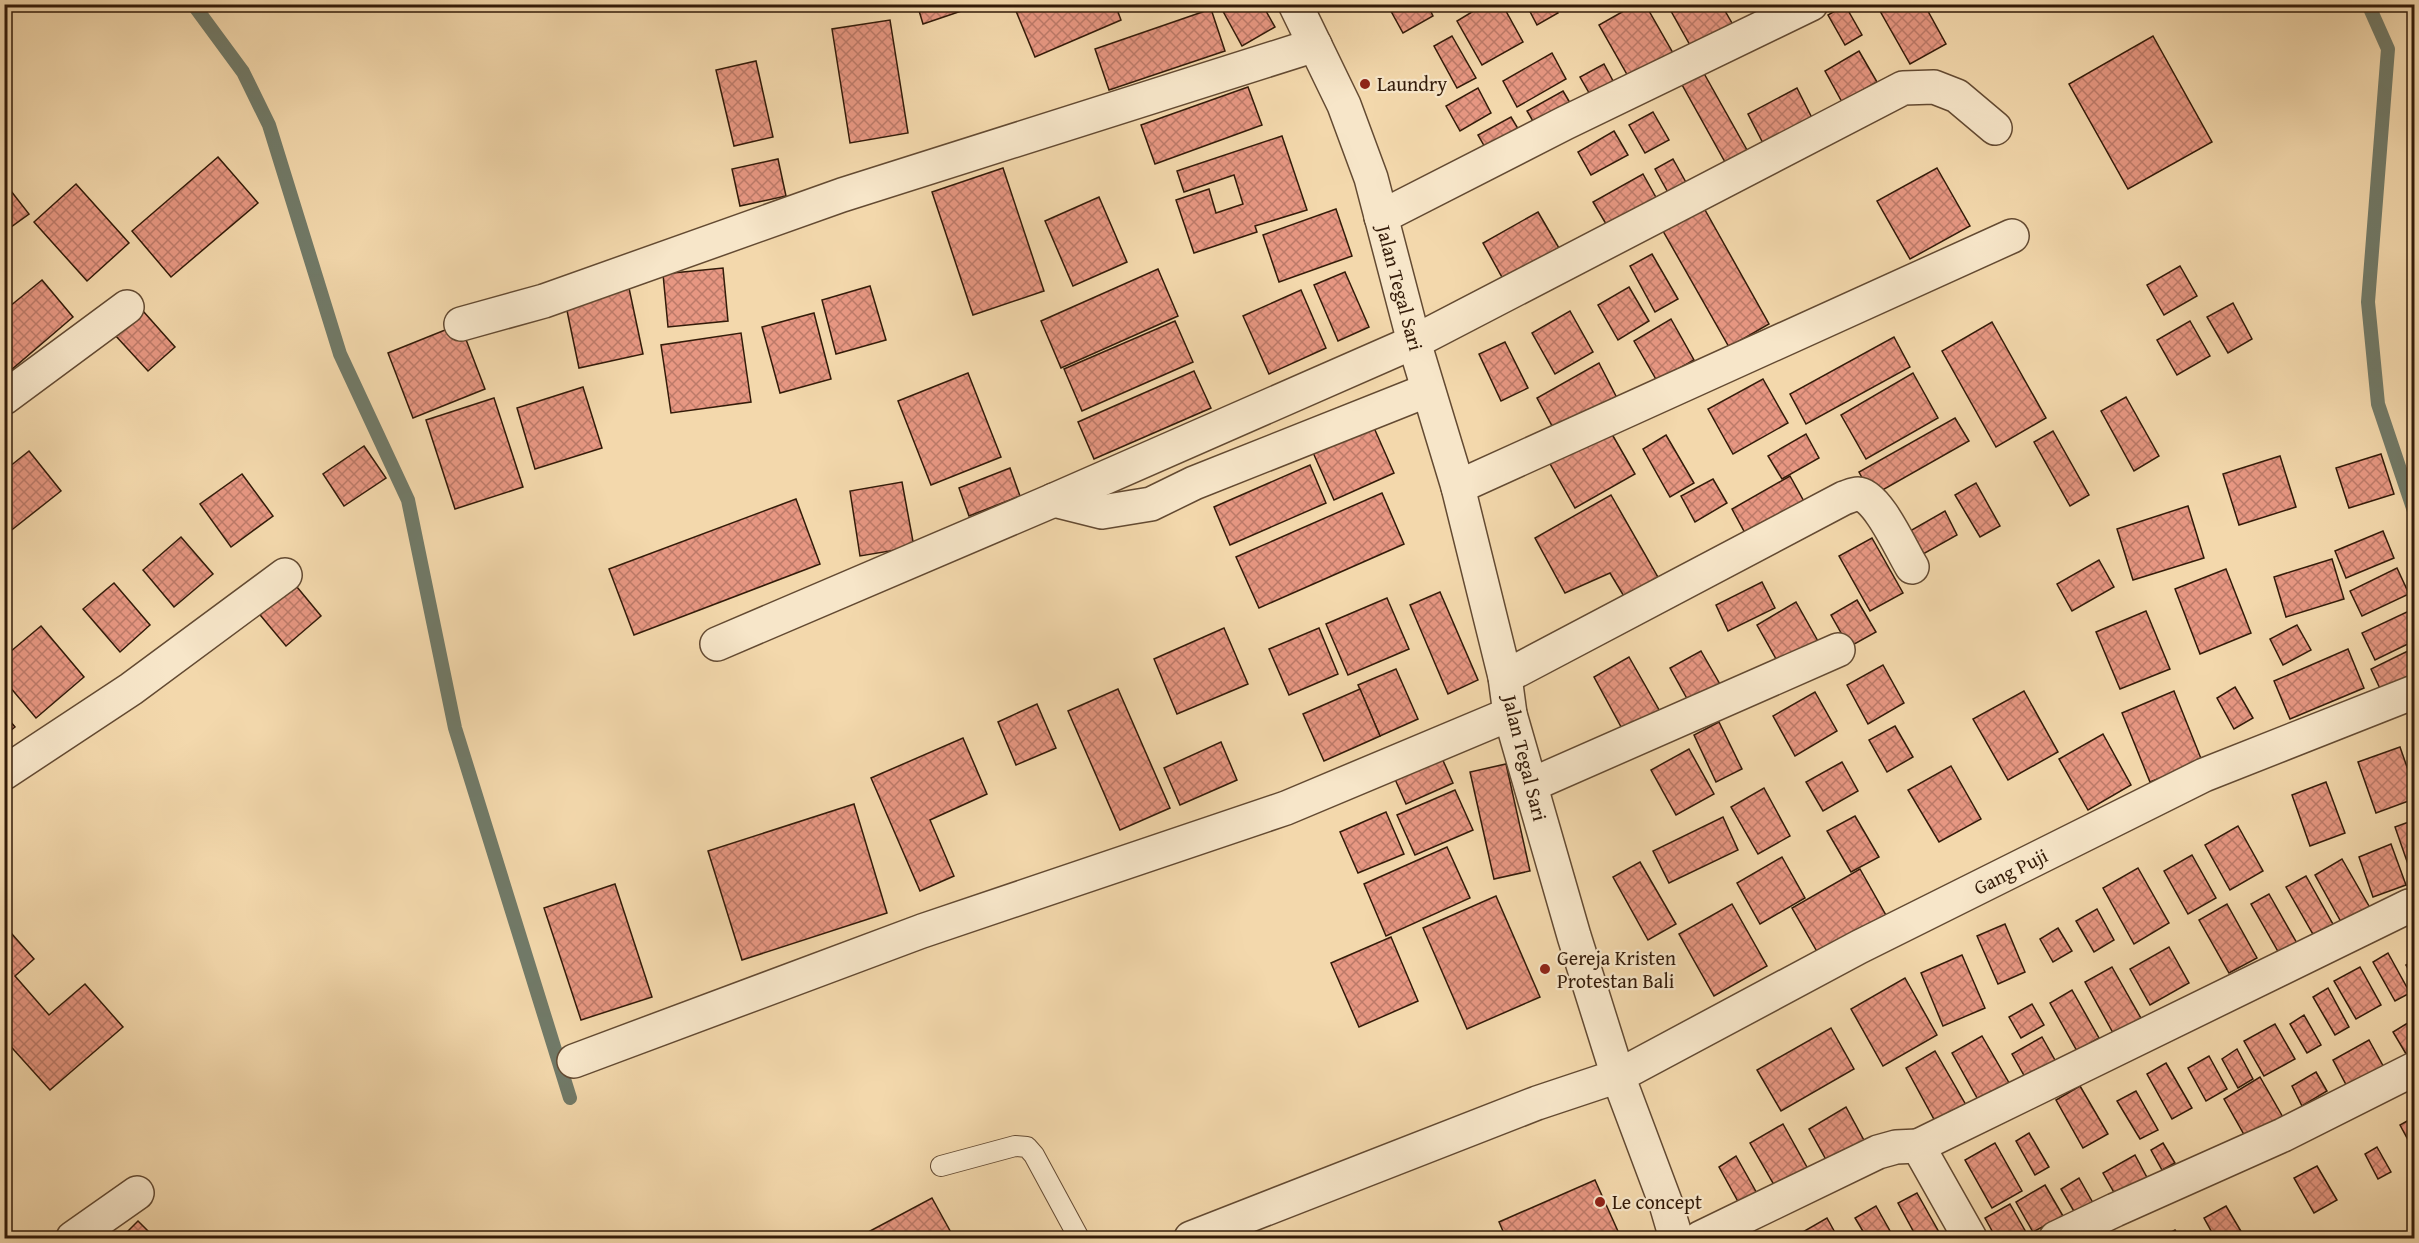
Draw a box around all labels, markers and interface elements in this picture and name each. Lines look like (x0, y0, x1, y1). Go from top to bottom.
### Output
place label: Laundry (1377, 69, 1447, 98)
marker: Laundry (1358, 77, 1372, 91)
street label: Jalan Tegal Sari (1369, 219, 1431, 354)
street label: Jalan Tegal Sari (1495, 689, 1555, 824)
street label: Gang Puji (1968, 840, 2053, 902)
place label: Gereja Kristen Protestan Bali (1557, 943, 1676, 995)
marker: Gereja Kristen Protestan Bali (1538, 962, 1552, 976)
place label: Le concept (1612, 1187, 1702, 1216)
marker: Le concept (1593, 1195, 1607, 1209)

